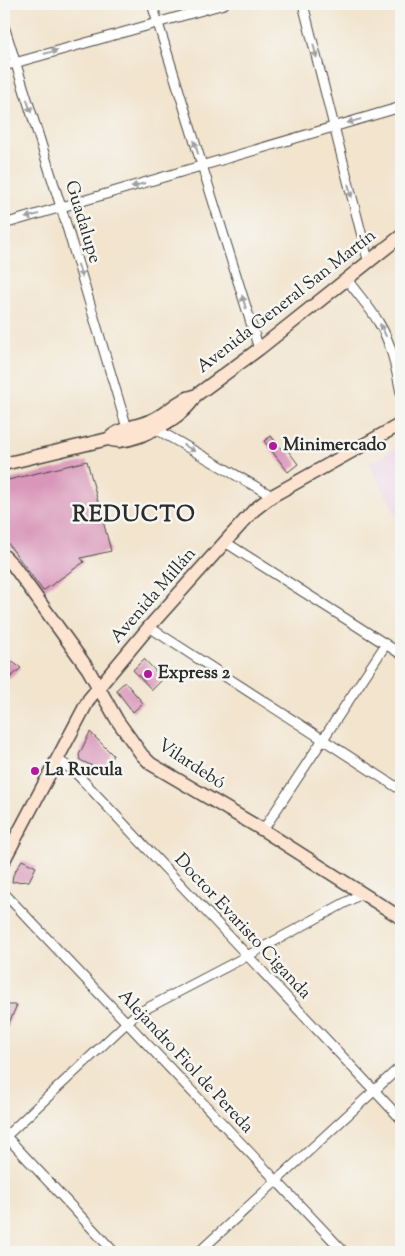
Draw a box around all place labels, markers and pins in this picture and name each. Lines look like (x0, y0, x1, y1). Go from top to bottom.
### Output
place label: Minimercado (283, 433, 386, 459)
marker: Minimercado (267, 440, 279, 452)
place label: Express 2 (158, 661, 231, 687)
marker: Express 2 (142, 668, 154, 680)
place label: La Rucula (45, 758, 123, 784)
marker: La Rucula (29, 765, 41, 777)

